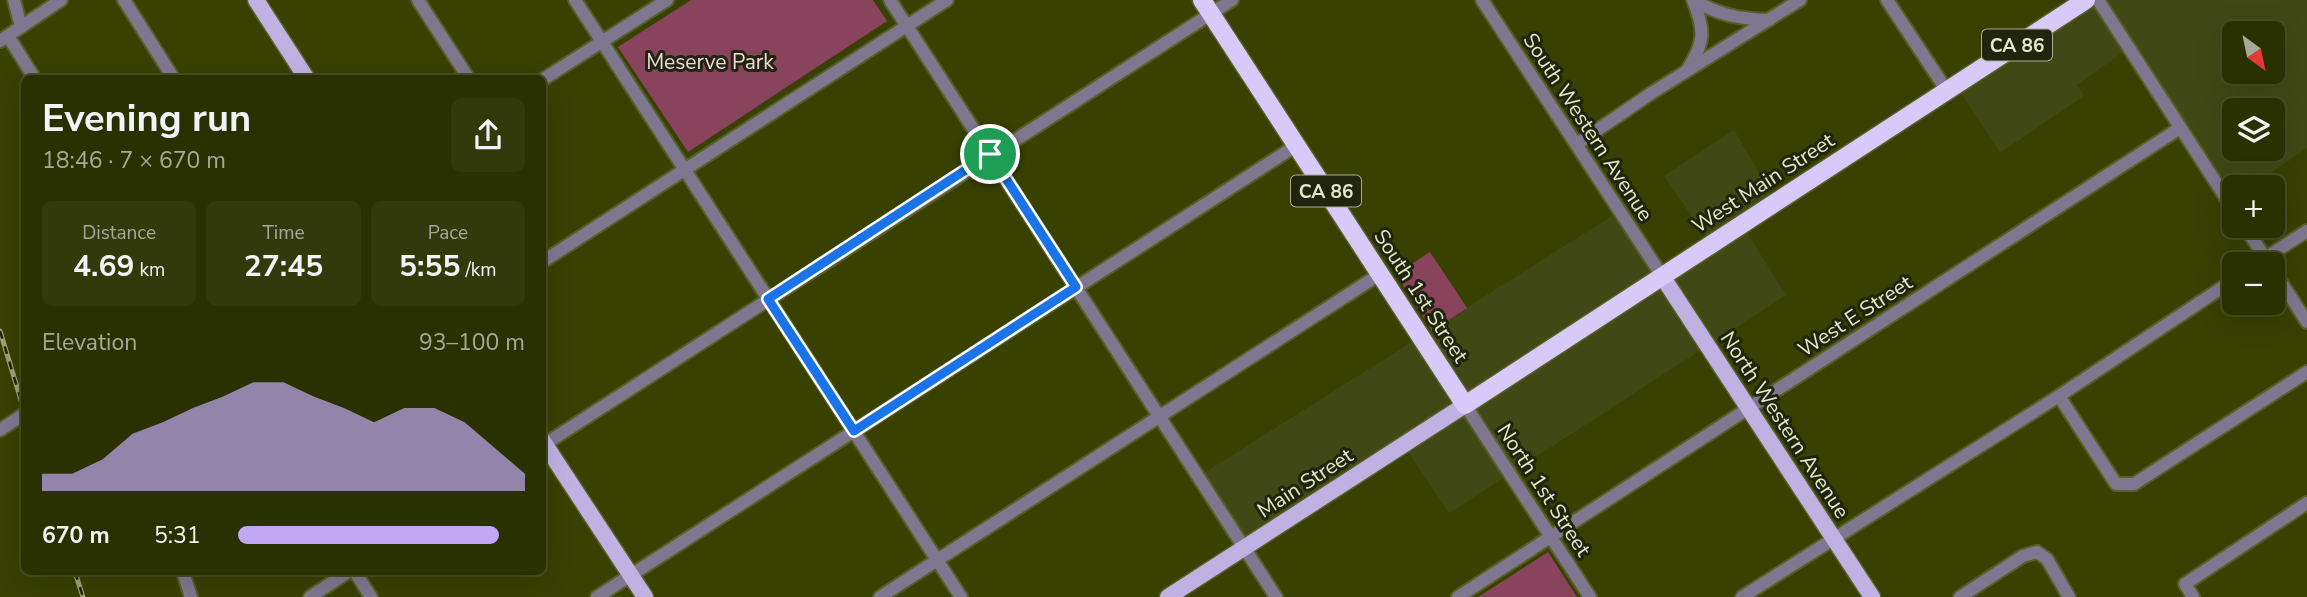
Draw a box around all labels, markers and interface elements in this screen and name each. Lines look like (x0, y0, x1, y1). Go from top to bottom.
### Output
north arrow (2222, 21, 2286, 84)
map controls (2222, 21, 2285, 315)
street label: South Western Avenue (1517, 28, 1659, 226)
road number: CA 86 (1982, 30, 2052, 60)
park label: Meserve Park (646, 48, 774, 76)
text: Evening run (42, 93, 251, 144)
button: share (451, 98, 525, 172)
button: layers (2222, 98, 2285, 161)
pin (960, 124, 1020, 184)
street label: West Main Street (1686, 126, 1840, 240)
icon: arrive (971, 135, 1009, 173)
text: 18:46 · 7 × 670 m (42, 145, 226, 176)
button: + (2222, 175, 2285, 238)
road number: CA 86 (1291, 176, 1361, 206)
text: Distance (82, 220, 156, 246)
text: Time (262, 220, 305, 246)
text: Pace (428, 220, 468, 246)
street label: South 1st Street (1367, 224, 1475, 369)
text: 4.69 (73, 246, 135, 287)
text: 27:45 (244, 246, 323, 287)
text: 5:55 (399, 246, 461, 287)
button: − (2222, 252, 2285, 315)
text: km (135, 257, 165, 283)
text: /km (461, 257, 497, 283)
street label: West E Street (1793, 268, 1918, 363)
street label: North Western Avenue (1714, 326, 1856, 524)
text: Elevation (42, 327, 137, 358)
text: 93–100 m (419, 327, 525, 358)
street label: North 1st Street (1491, 418, 1598, 562)
street label: Main Street (1252, 441, 1359, 524)
text: 670 m (42, 520, 110, 551)
text: 5:31 (154, 520, 201, 551)

